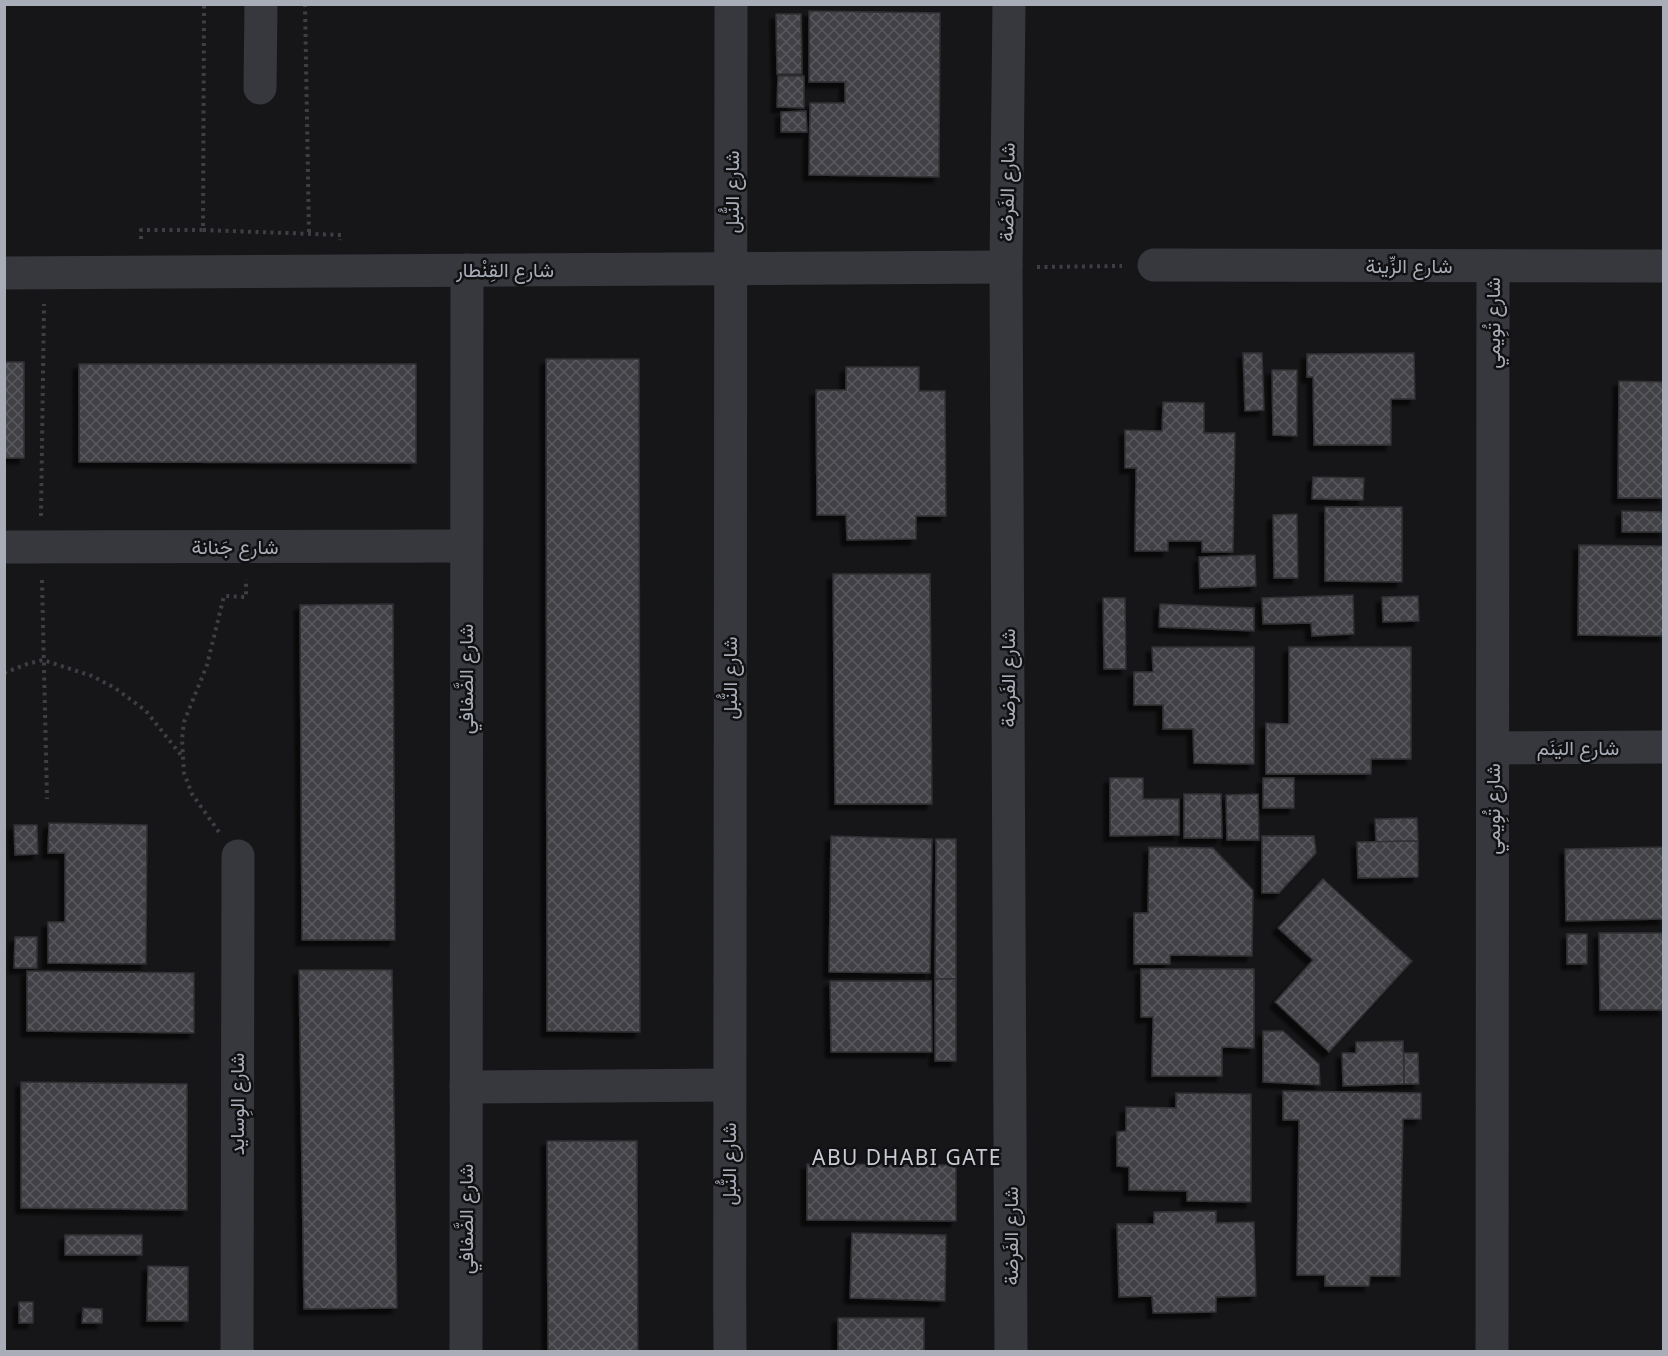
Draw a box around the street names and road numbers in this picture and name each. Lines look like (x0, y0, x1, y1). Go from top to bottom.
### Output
street label: شارع الفَرضة (992, 142, 1022, 242)
street label: شارع النُّبل (718, 151, 746, 233)
street label: شارع الزِّينة (1366, 252, 1452, 280)
street label: شارع القِنْطار (455, 256, 554, 284)
street label: شارع تُوِيمي (1479, 277, 1510, 369)
street label: شارع جَنانة (192, 533, 278, 561)
street label: شارع الضَّفافي (452, 624, 483, 734)
street label: شارع الفَرضة (994, 628, 1022, 728)
street label: شارع النُّبل (716, 637, 744, 719)
street label: شارع اليَنَم (1537, 734, 1619, 762)
street label: شارع تُوِيمي (1479, 763, 1510, 855)
street label: شارع الوِسايد (223, 1053, 253, 1155)
street label: شارع النُّبل (715, 1123, 743, 1205)
street label: شارع الضَّفافي (452, 1164, 483, 1274)
street label: شارع الفَرضة (997, 1186, 1025, 1286)

